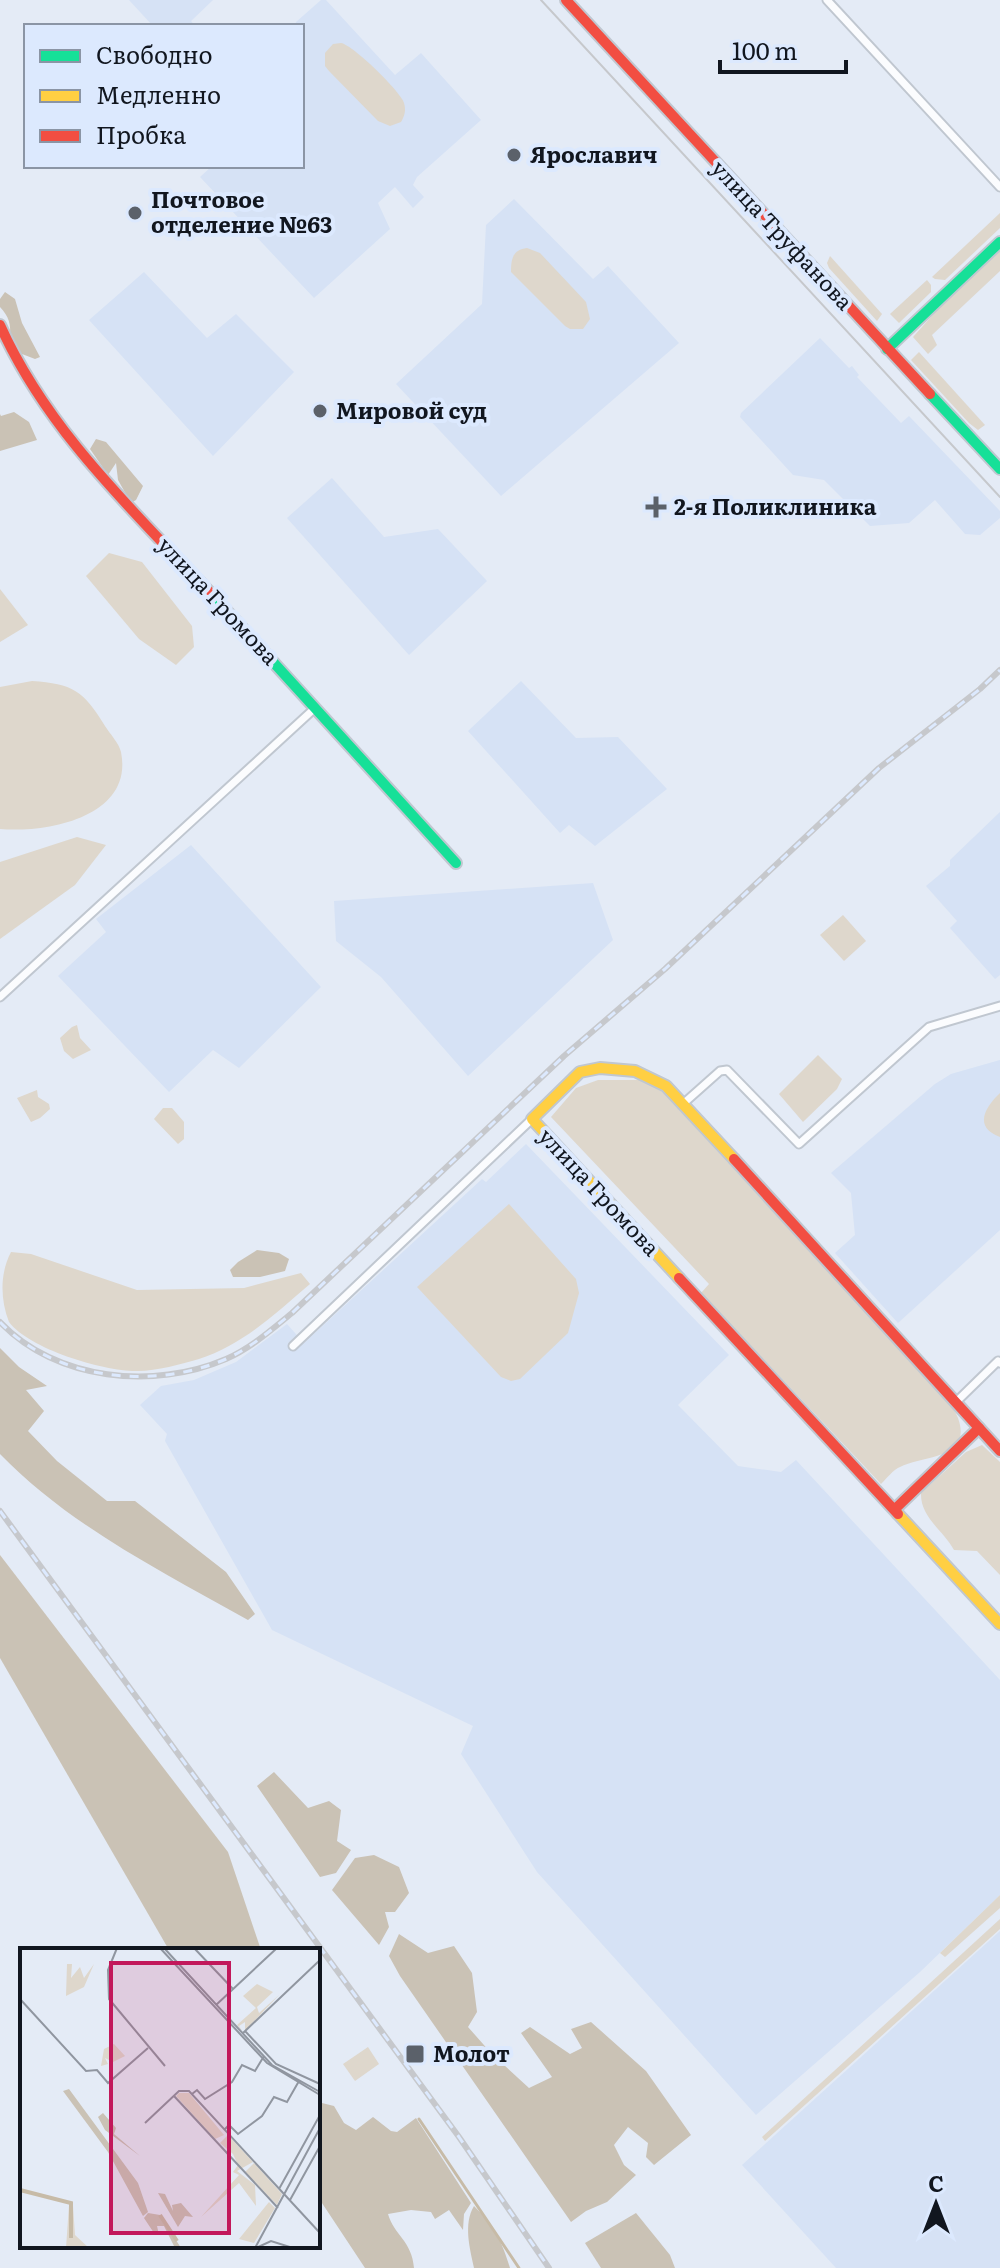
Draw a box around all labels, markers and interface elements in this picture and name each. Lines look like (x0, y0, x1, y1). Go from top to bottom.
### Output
legend (24, 24, 304, 168)
scale bar (720, 24, 846, 74)
text: 100 m (732, 32, 798, 67)
text: Свободно (96, 36, 213, 71)
text: Медленно (96, 76, 221, 111)
text: Пробка (96, 116, 186, 151)
place label: Ярославич (530, 137, 657, 170)
marker: Ярославич (505, 146, 523, 164)
street label: улица Труфанова (705, 152, 862, 317)
place label: Почтовое отделение №63 (151, 182, 332, 240)
marker: Почтовое отделение №63 (126, 204, 144, 222)
place label: Мировой суд (336, 393, 487, 426)
marker: Мировой суд (311, 402, 329, 420)
place label: 2-я Поликлиника (674, 489, 877, 522)
marker: 2-я Поликлиника (645, 496, 667, 518)
street label: улица Громова (151, 528, 288, 672)
street label: улица Громова (532, 1119, 669, 1263)
inset map (20, 1948, 320, 2248)
place label: Молот (433, 2036, 510, 2069)
marker: Молот (404, 2043, 426, 2065)
north arrow (896, 2164, 976, 2244)
text: С (928, 2166, 944, 2199)

